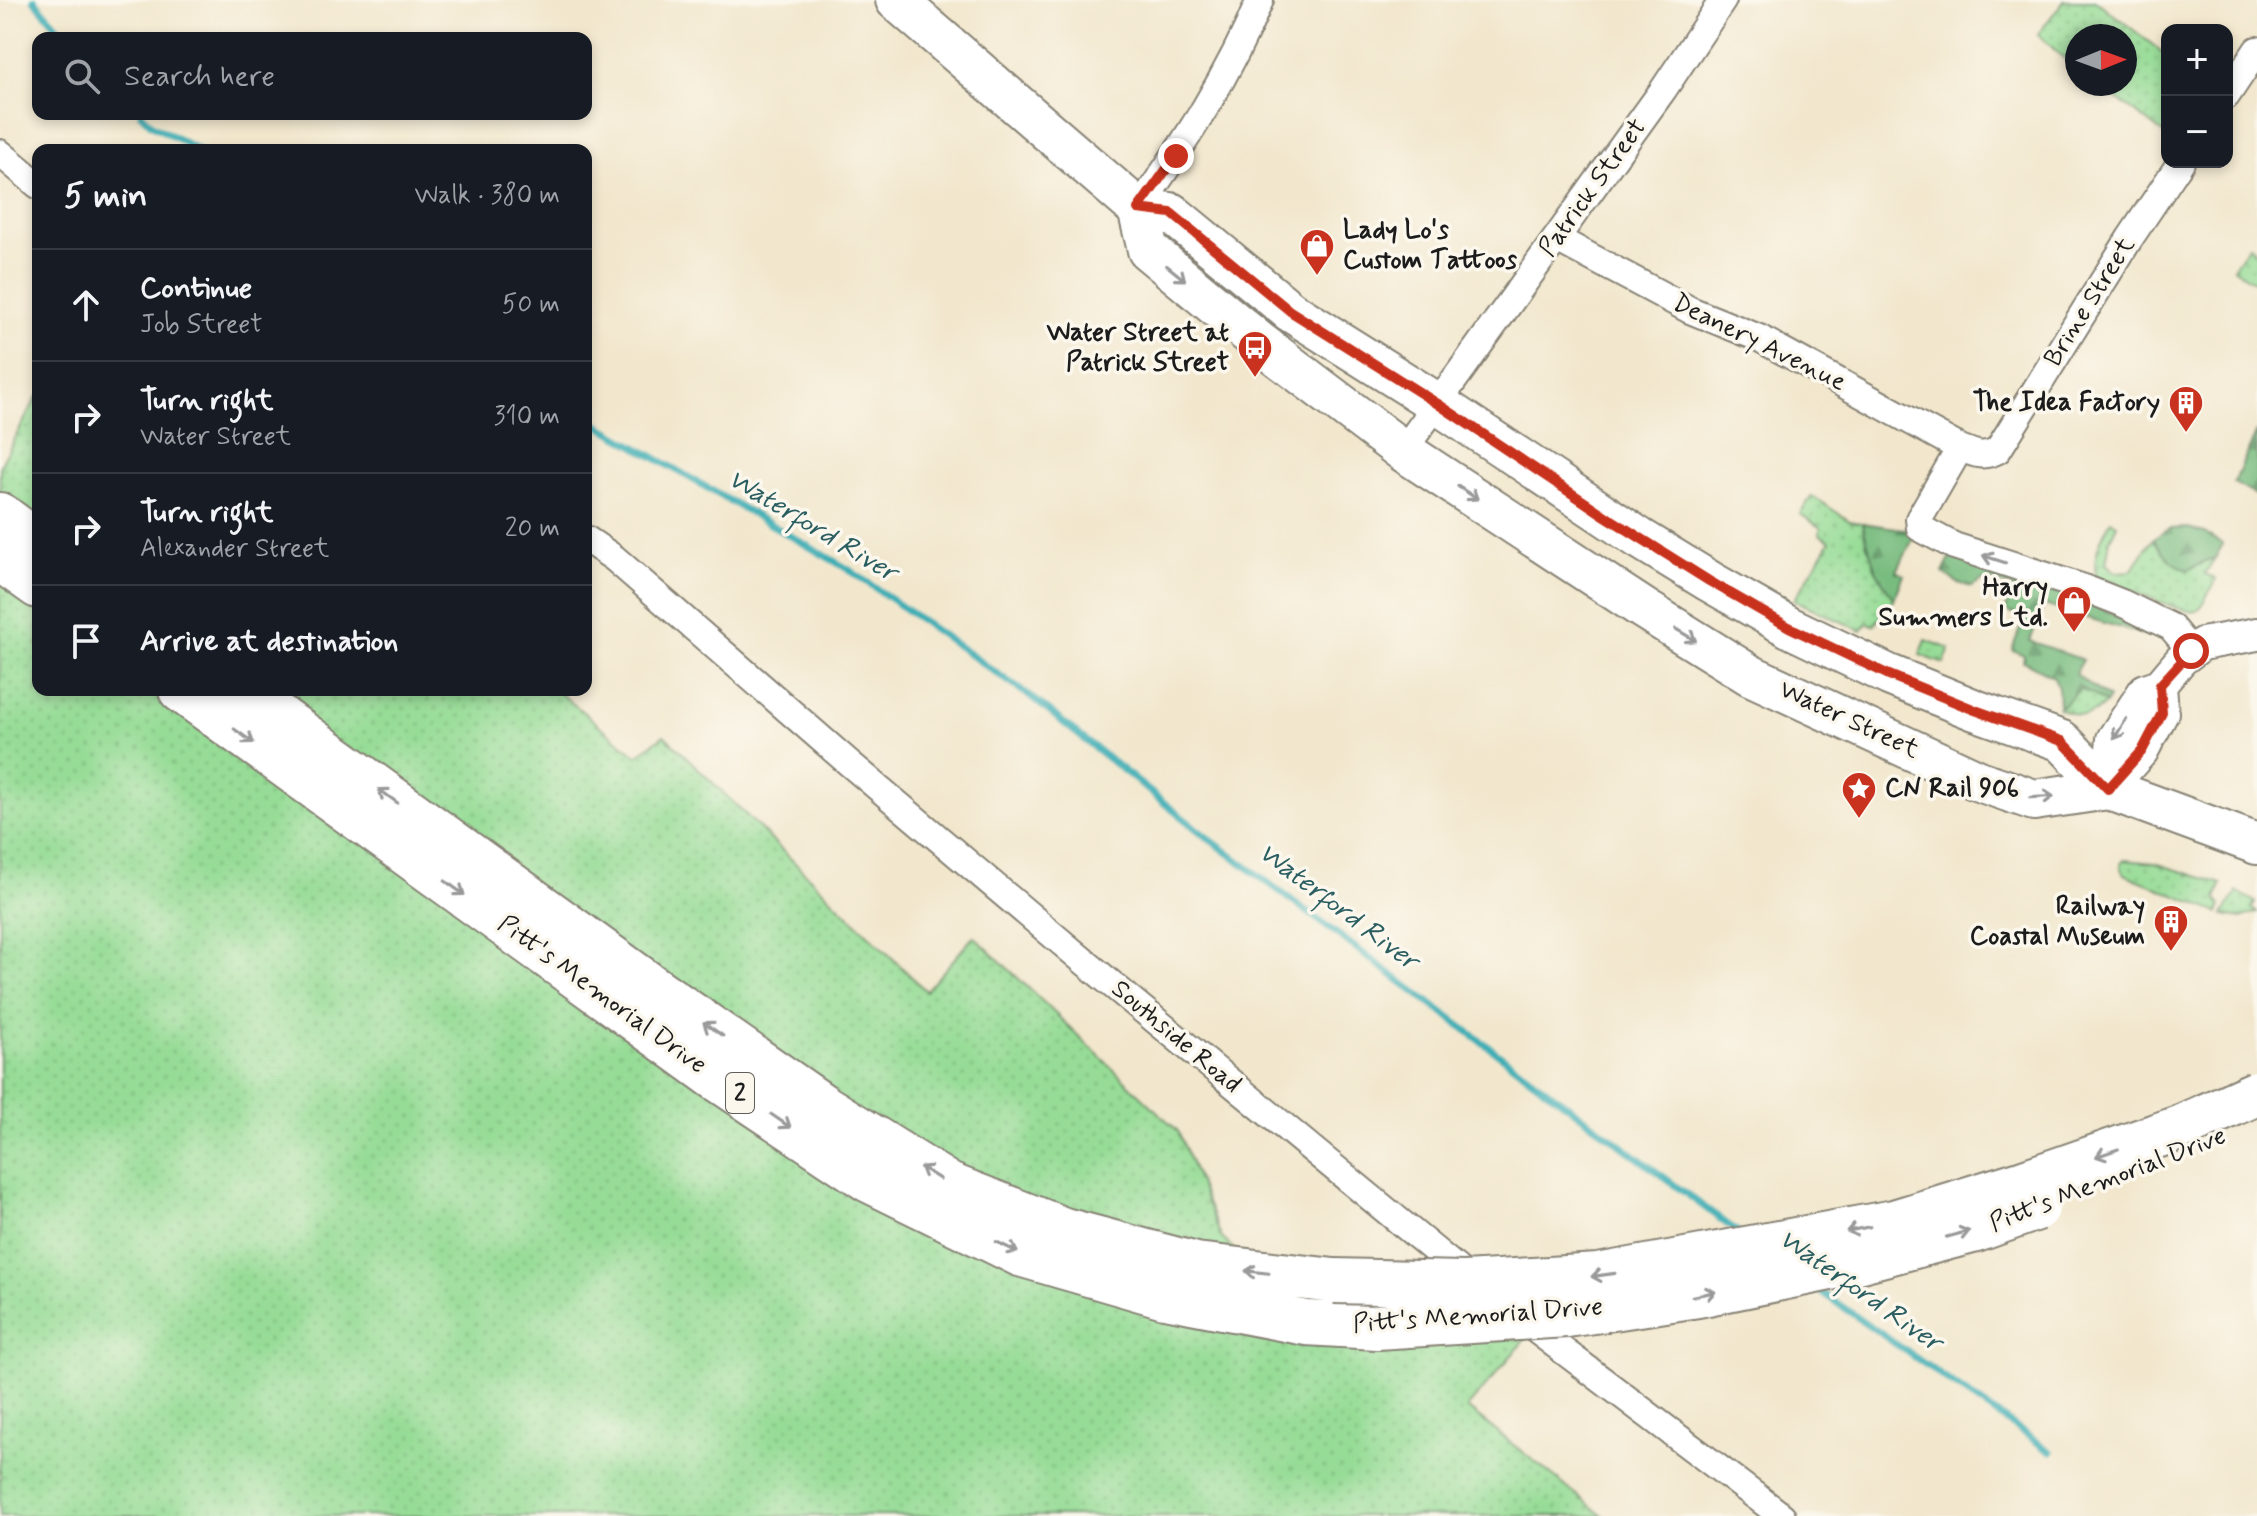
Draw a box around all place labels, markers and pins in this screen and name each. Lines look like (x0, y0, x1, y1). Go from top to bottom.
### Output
place label: Lady Lo's Custom Tattoos (1343, 214, 1518, 278)
shop icon: Lady Lo's Custom Tattoos (1298, 227, 1336, 277)
place label: Water Street at Patrick Street (1046, 316, 1229, 380)
bus stop icon: Water Street at Patrick Street (1236, 329, 1274, 379)
building icon: The Idea Factory (2167, 384, 2205, 434)
place label: The Idea Factory (1973, 386, 2160, 420)
place label: Harry Summers Ltd. (1879, 571, 2048, 635)
shop icon: Harry Summers Ltd. (2055, 584, 2093, 634)
place icon: CN Rail 906 (1840, 770, 1878, 820)
place label: CN Rail 906 (1885, 772, 2019, 806)
place label: Railway Coastal Museum (1970, 890, 2145, 954)
building icon: Railway Coastal Museum (2152, 903, 2190, 953)

